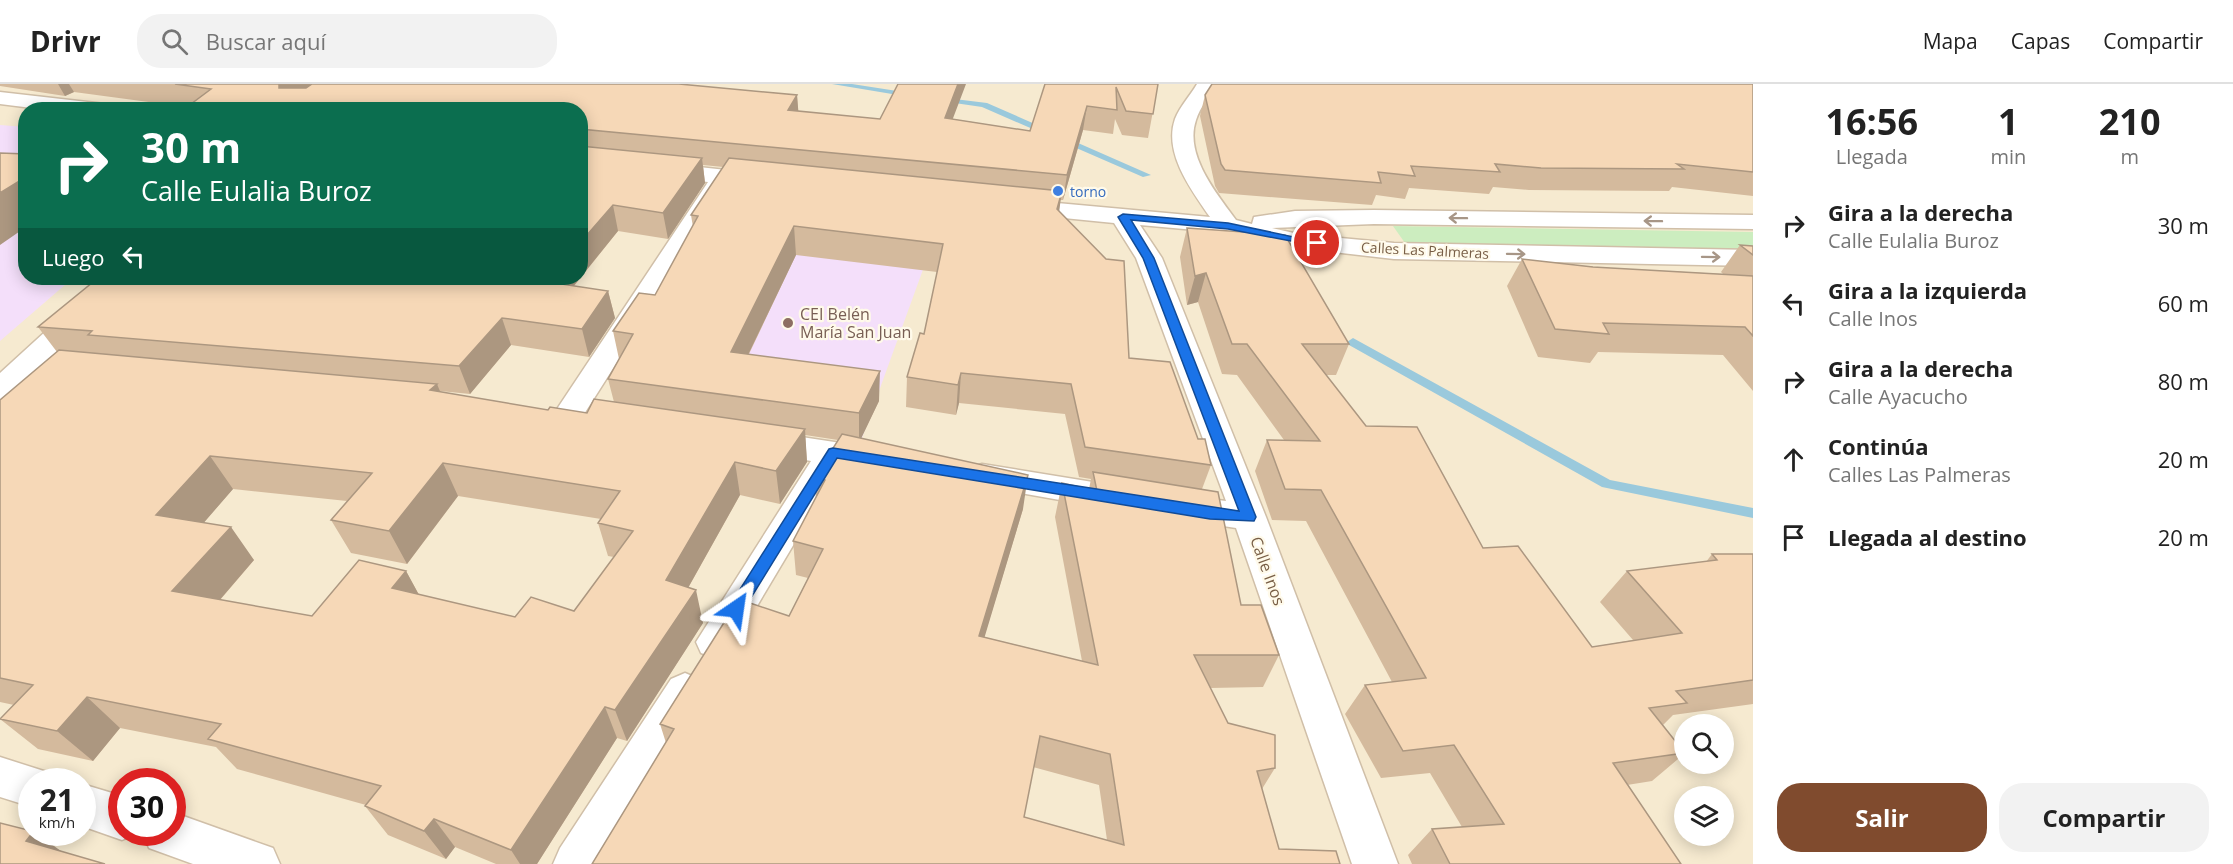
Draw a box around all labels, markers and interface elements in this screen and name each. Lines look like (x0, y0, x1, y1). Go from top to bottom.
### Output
search box (137, 14, 557, 68)
text: Drivr (30, 22, 101, 60)
icon: search (158, 25, 191, 58)
text: Buscar aquí (206, 26, 326, 56)
text: Mapa (1923, 27, 1978, 55)
text: Capas (2011, 27, 2070, 55)
text: Compartir (2103, 27, 2203, 55)
text: 16:56 (1825, 97, 1918, 146)
text: 1 (1998, 97, 2019, 146)
text: 210 (2099, 97, 2161, 146)
text: 30 m (141, 118, 241, 175)
icon: right (42, 126, 120, 204)
text: Llegada (1836, 143, 1908, 170)
text: min (1990, 143, 2026, 170)
text: m (2120, 143, 2139, 170)
text: Calle Eulalia Buroz (141, 172, 372, 209)
place label: torno (1070, 182, 1106, 201)
marker: torno (1051, 184, 1065, 198)
text: Gira a la derecha (1828, 197, 2013, 227)
icon: right (1777, 209, 1810, 242)
text: 30 m (2158, 210, 2209, 240)
one-way arrow (1448, 212, 1468, 224)
one-way arrow (1643, 215, 1663, 226)
pin (1291, 217, 1342, 268)
icon: arrive (1300, 226, 1333, 259)
text: Calle Eulalia Buroz (1828, 227, 1999, 254)
street label: Calles Las Palmeras (1361, 237, 1490, 263)
icon: left (117, 240, 150, 273)
text: Luego (42, 242, 105, 272)
one-way arrow (1505, 248, 1525, 259)
one-way arrow (1700, 251, 1720, 263)
text: Gira a la izquierda (1828, 275, 2027, 305)
icon: left (1777, 287, 1810, 320)
text: 60 m (2158, 288, 2209, 318)
place label: CEI Belén María San Juan (800, 303, 911, 343)
text: Calle Inos (1828, 305, 1918, 332)
marker: CEI Belén María San Juan (781, 316, 795, 330)
text: Gira a la derecha (1828, 353, 2013, 383)
icon: right (1777, 365, 1810, 398)
text: 80 m (2158, 366, 2209, 396)
text: Calle Ayacucho (1828, 383, 1968, 410)
text: Continúa (1828, 431, 1929, 461)
icon: ahead (1777, 443, 1810, 476)
text: 20 m (2158, 444, 2209, 474)
text: Calles Las Palmeras (1828, 461, 2011, 488)
icon: arrive (1777, 521, 1810, 554)
text: Llegada al destino (1828, 522, 2027, 552)
text: 20 m (2158, 522, 2209, 552)
street label: Calle Inos (1245, 534, 1291, 608)
position arrow (704, 577, 768, 641)
map controls (1674, 714, 1734, 846)
button: search (1674, 714, 1734, 774)
speed limit sign: 30 (108, 768, 186, 846)
text: 21 (40, 779, 74, 820)
button: Salir (1777, 783, 1987, 852)
button: Compartir (1999, 783, 2209, 852)
button: layers (1674, 786, 1734, 846)
text: km/h (39, 812, 75, 832)

